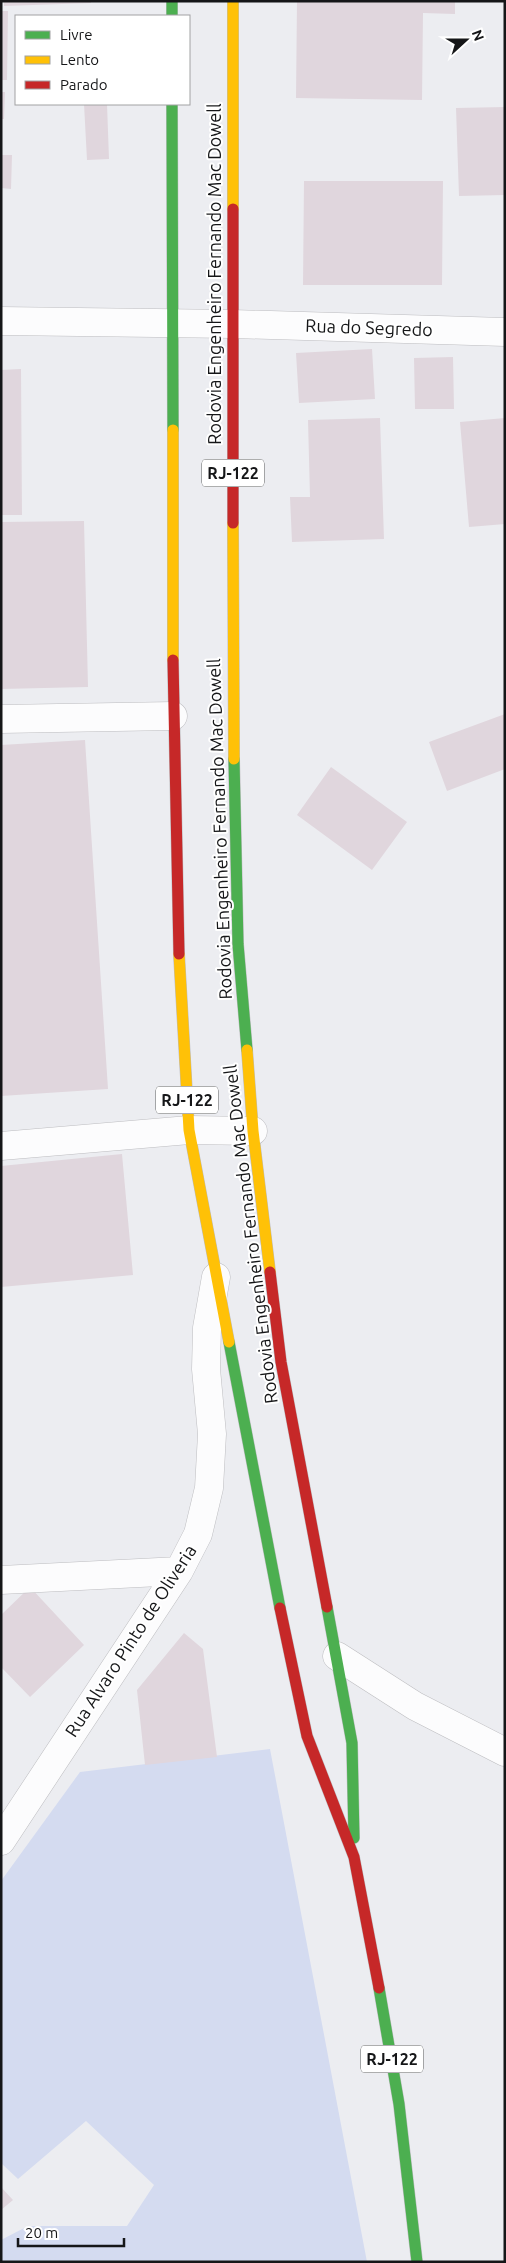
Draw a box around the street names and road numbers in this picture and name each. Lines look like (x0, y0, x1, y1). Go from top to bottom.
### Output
street label: Rodovia Engenheiro Fernando Mac Dowell (204, 103, 224, 445)
street label: Rua do Segredo (305, 315, 433, 339)
road number: RJ-122 (202, 459, 264, 486)
street label: Rodovia Engenheiro Fernando Mac Dowell (203, 658, 235, 1000)
street label: Rodovia Engenheiro Fernando Mac Dowell (219, 1063, 281, 1405)
road number: RJ-122 (156, 1086, 218, 1114)
street label: Rua Alvaro Pinto de Oliveria (61, 1541, 200, 1740)
road number: RJ-122 (361, 2046, 423, 2072)

